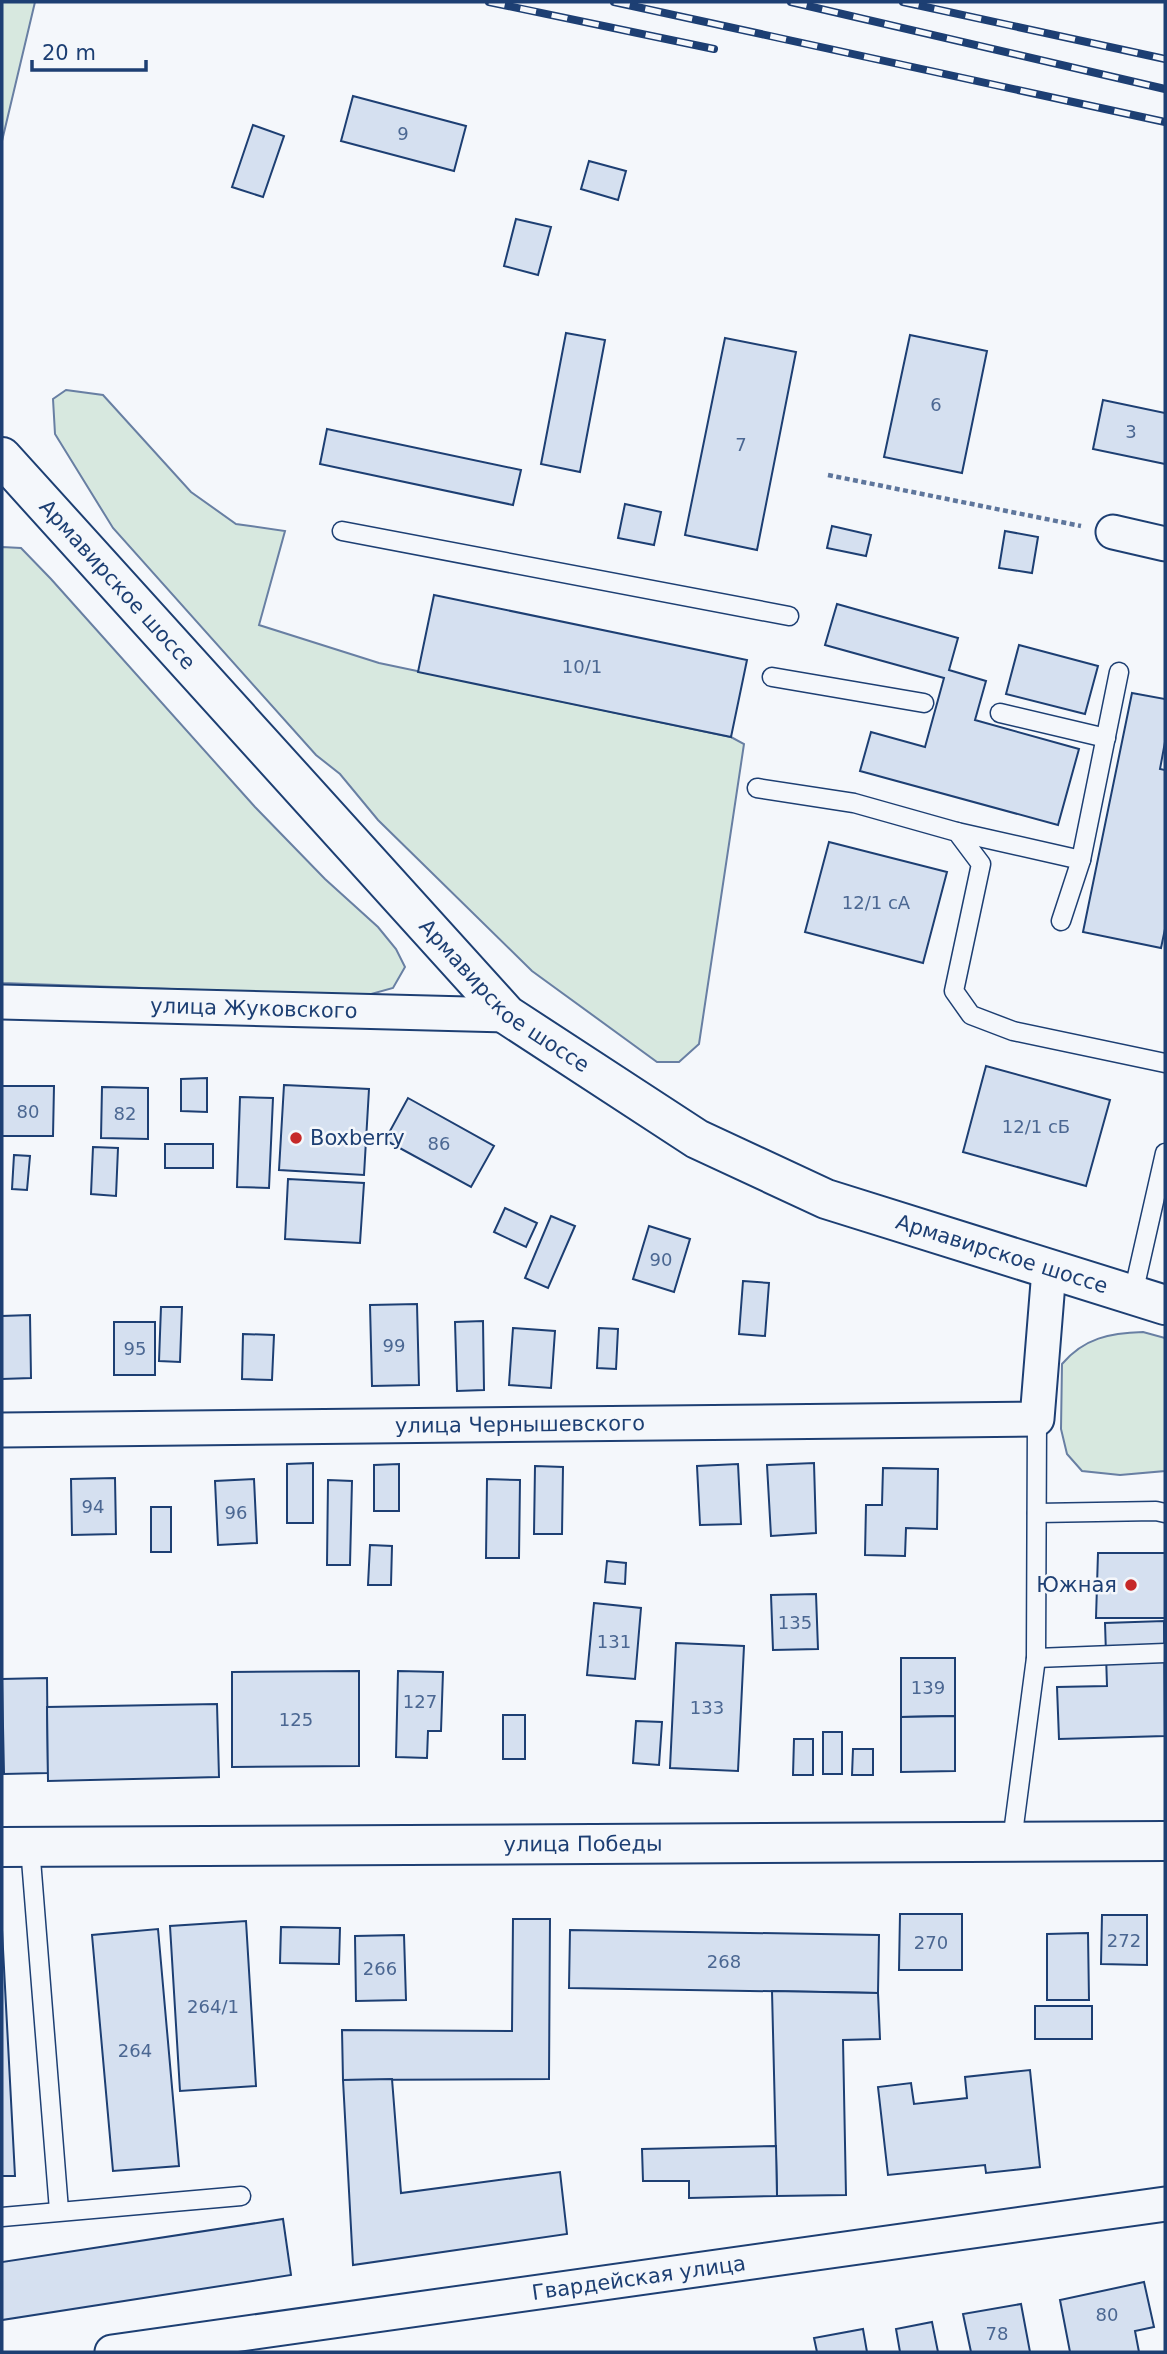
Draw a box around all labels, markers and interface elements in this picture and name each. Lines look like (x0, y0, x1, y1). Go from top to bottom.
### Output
scale bar (32, 28, 145, 72)
text: 20 m (42, 41, 96, 65)
house number: 9 (397, 123, 409, 144)
house number: 6 (930, 394, 942, 415)
house number: 3 (1125, 421, 1137, 442)
house number: 7 (735, 434, 747, 455)
street label: Армавирское шоссе (34, 495, 200, 674)
house number: 10/1 (562, 656, 602, 677)
house number: 12/1 сА (842, 892, 911, 913)
street label: Армавирское шоссе (414, 914, 594, 1077)
street label: улица Жуковского (150, 994, 358, 1023)
house number: 80 (17, 1101, 39, 1122)
house number: 82 (114, 1103, 136, 1124)
house number: 12/1 сБ (1002, 1116, 1070, 1137)
place label: Boxberry (310, 1126, 405, 1150)
marker: Boxberry (288, 1130, 304, 1146)
house number: 86 (428, 1133, 450, 1154)
street label: Армавирское шоссе (893, 1210, 1111, 1298)
house number: 90 (650, 1249, 672, 1270)
house number: 99 (383, 1335, 405, 1356)
house number: 95 (124, 1338, 146, 1359)
street label: улица Чернышевского (395, 1411, 645, 1438)
house number: 94 (82, 1496, 104, 1517)
house number: 96 (225, 1502, 247, 1523)
place label: Южная (1036, 1573, 1117, 1597)
marker: Южная (1123, 1577, 1139, 1593)
house number: 135 (778, 1612, 812, 1633)
house number: 131 (597, 1631, 631, 1652)
house number: 139 (911, 1677, 945, 1698)
house number: 127 (403, 1691, 437, 1712)
house number: 133 (690, 1697, 724, 1718)
house number: 125 (279, 1709, 313, 1730)
street label: улица Победы (503, 1832, 663, 1856)
house number: 272 (1107, 1930, 1141, 1951)
house number: 270 (914, 1932, 948, 1953)
house number: 268 (707, 1951, 741, 1972)
house number: 266 (363, 1958, 397, 1979)
house number: 264/1 (187, 1996, 239, 2017)
house number: 264 (118, 2040, 152, 2061)
street label: Гвардейская улица (530, 2251, 747, 2305)
house number: 80 (1096, 2304, 1118, 2325)
house number: 78 (986, 2323, 1008, 2344)

